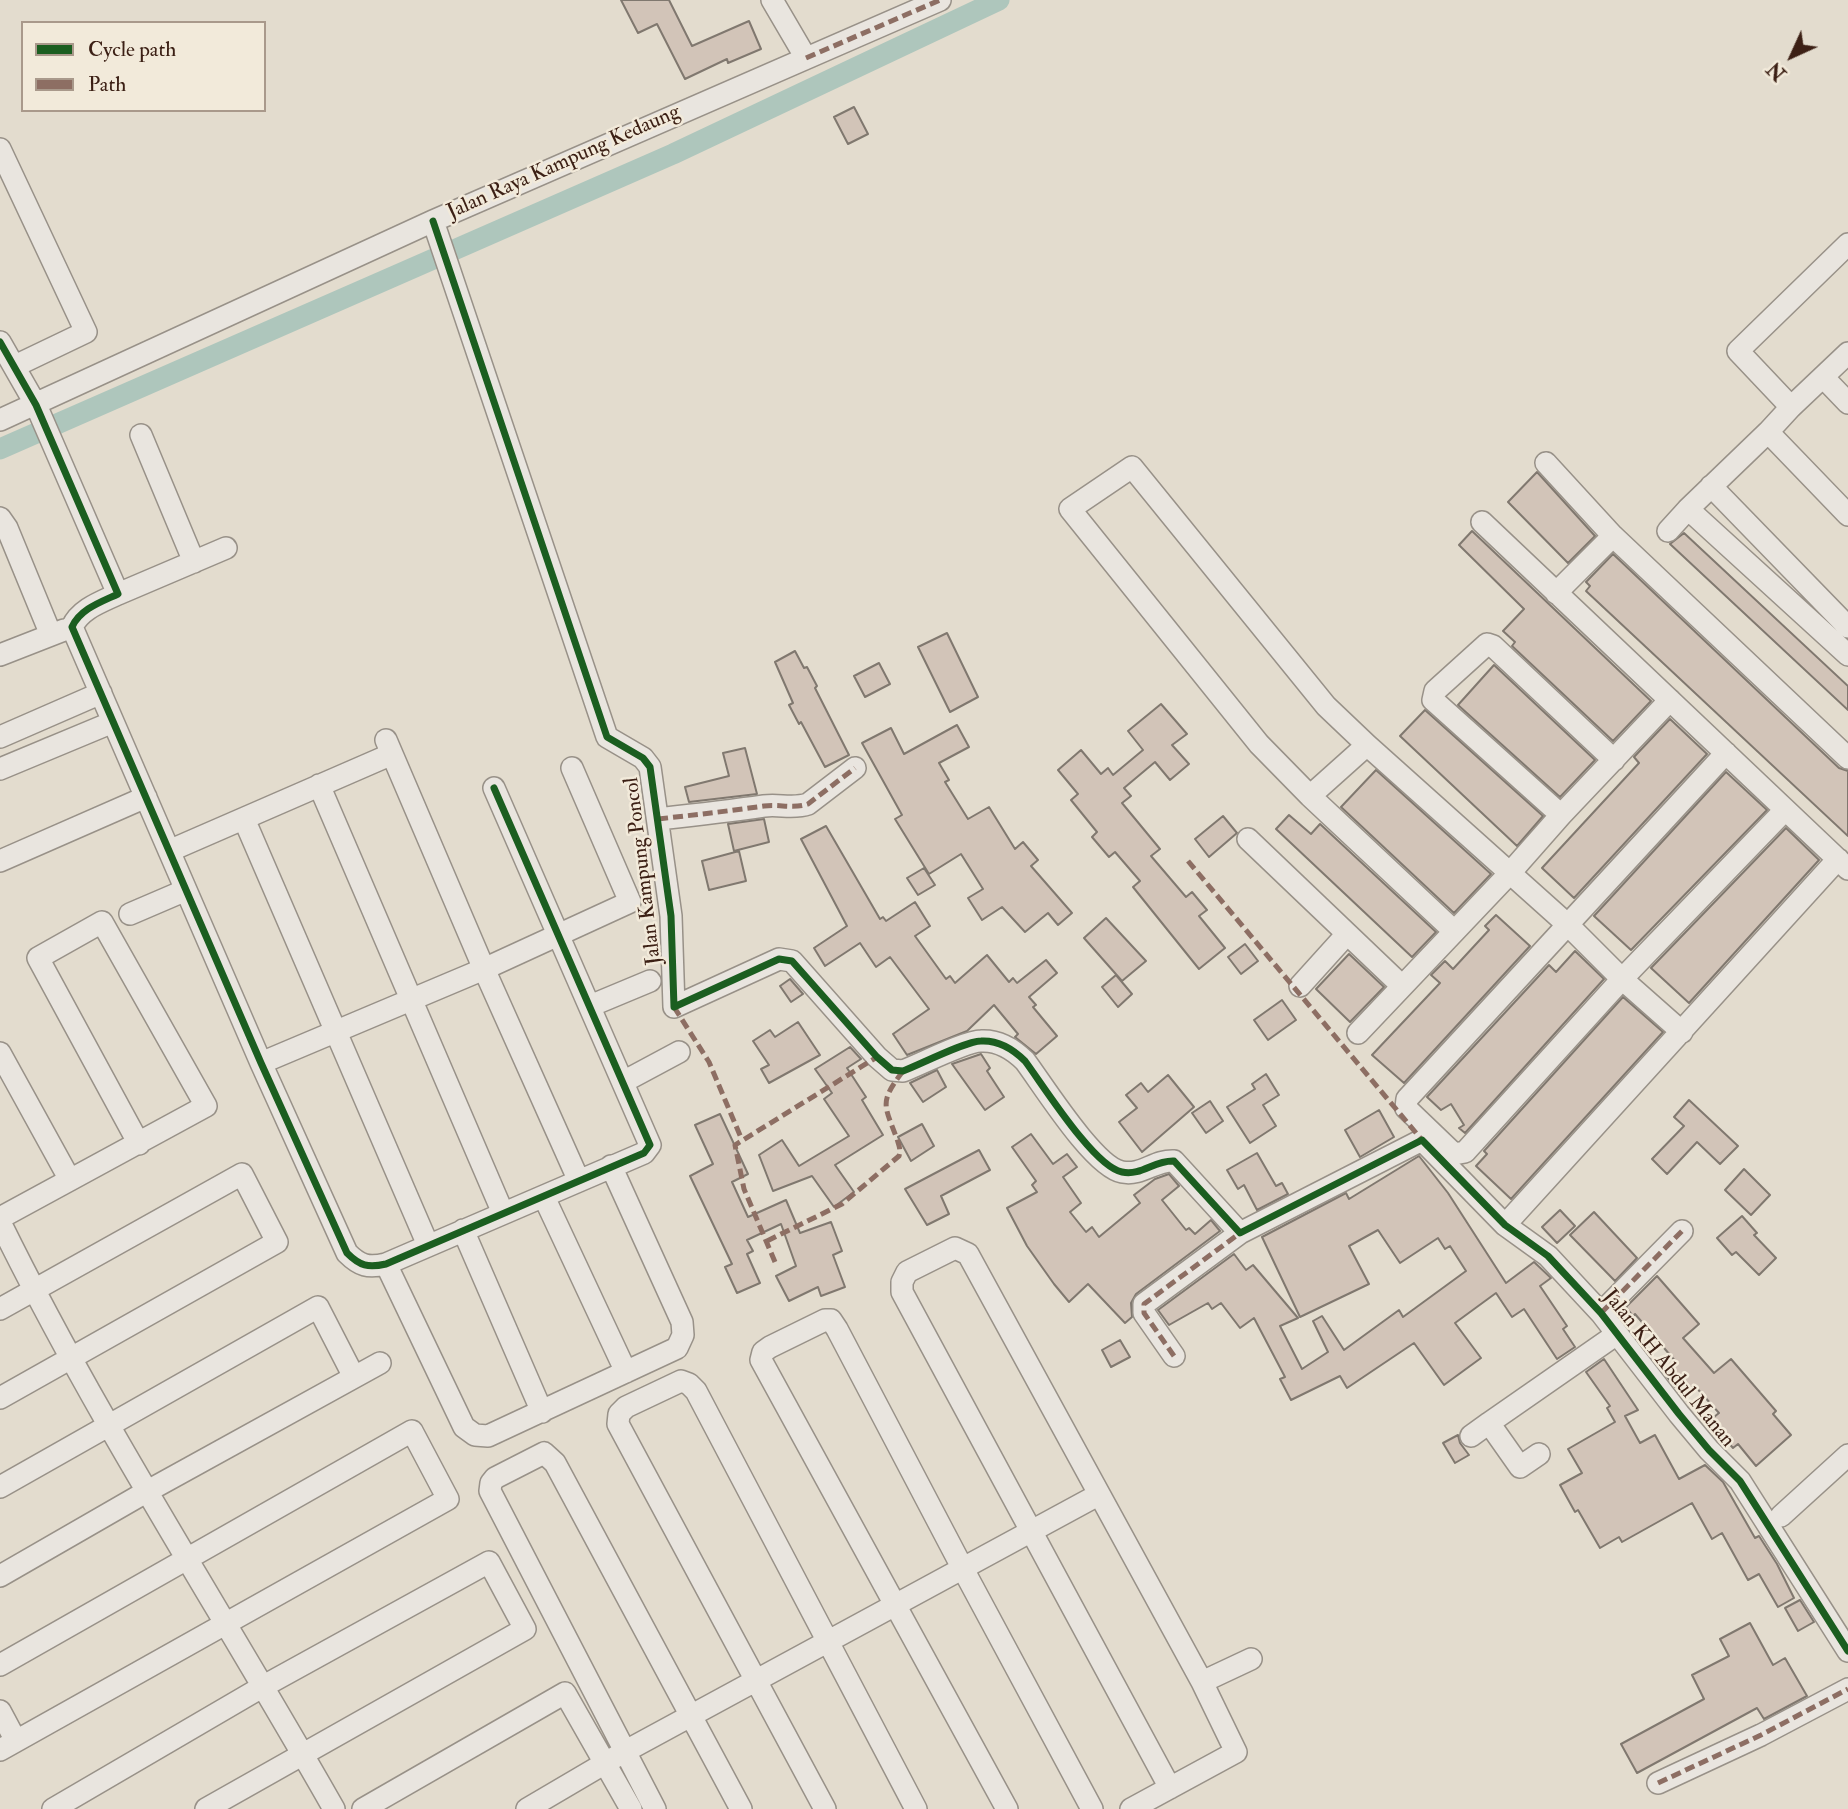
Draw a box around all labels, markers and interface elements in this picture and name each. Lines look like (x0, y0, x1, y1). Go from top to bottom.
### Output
legend (21, 21, 266, 112)
north arrow (1757, 21, 1827, 91)
text: Cycle path (88, 36, 176, 63)
text: N (1763, 56, 1792, 85)
text: Path (88, 71, 126, 98)
street label: Jalan Raya Kampung Kedaung (444, 100, 684, 226)
street label: Jalan Kampung Poncol (620, 776, 668, 966)
street label: Jalan KH Abdul Manan (1597, 1285, 1739, 1453)

